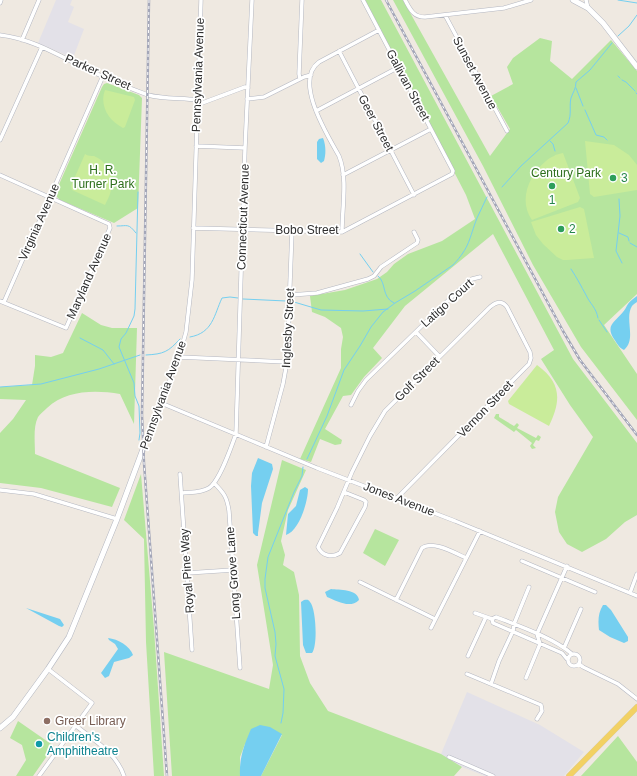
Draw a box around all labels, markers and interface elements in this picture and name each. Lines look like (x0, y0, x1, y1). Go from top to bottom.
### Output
street label: Pennsylvania Avenue (189, 17, 207, 132)
street label: Sunset Avenue (450, 34, 500, 112)
street label: Gallivan Street (383, 47, 433, 124)
street label: Parker Street (63, 51, 134, 93)
street label: Geer Street (355, 92, 397, 154)
park label: H. R. Turner Park (72, 163, 135, 191)
street label: Connecticut Avenue (234, 163, 252, 270)
park label: Century Park (531, 166, 602, 180)
place label: 3 (621, 171, 628, 185)
marker: 3 (608, 173, 618, 183)
street label: Virginia Avenue (16, 181, 62, 263)
marker: 1 (547, 181, 557, 191)
place label: 1 (549, 193, 556, 207)
place label: 2 (569, 222, 576, 236)
street label: Bobo Street (275, 223, 339, 237)
marker: 2 (556, 224, 566, 234)
street label: Maryland Avenue (64, 231, 114, 321)
street label: Latigo Court (418, 275, 476, 330)
street label: Inglesby Street (279, 287, 297, 368)
street label: Pennsylvania Avenue (137, 338, 189, 451)
street label: Golf Street (392, 353, 443, 404)
street label: Vernon Street (454, 377, 516, 440)
street label: Jones Avenue (361, 479, 437, 519)
street label: Long Grove Lane (223, 526, 243, 620)
street label: Royal Pine Way (177, 528, 197, 614)
place label: Greer Library (55, 714, 126, 728)
marker: Greer Library (42, 716, 52, 726)
place label: Children's Amphitheatre (47, 730, 119, 758)
marker: Children's Amphitheatre (34, 739, 44, 749)

